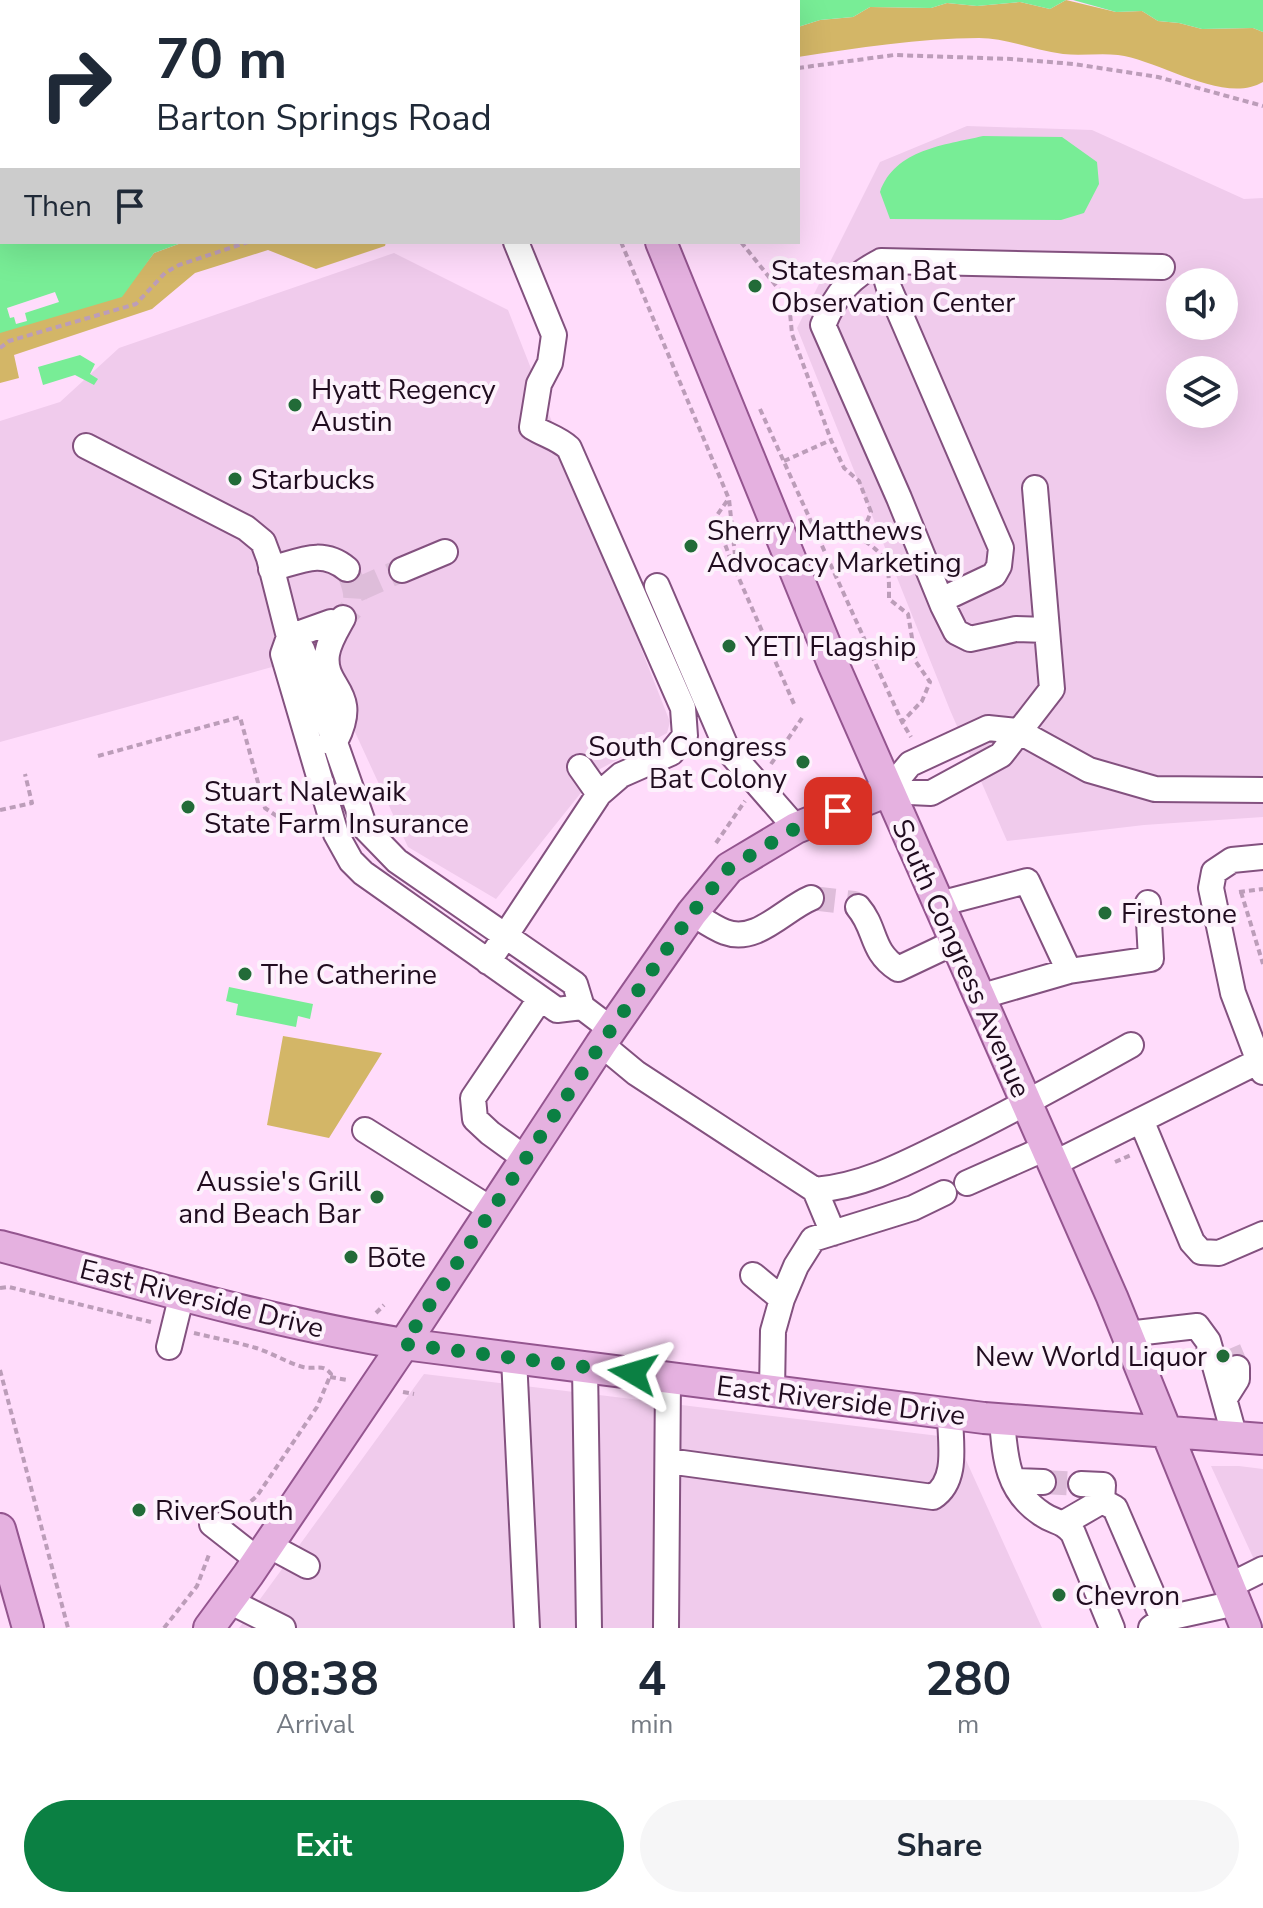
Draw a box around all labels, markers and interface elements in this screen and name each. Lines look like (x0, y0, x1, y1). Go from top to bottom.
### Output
text: 70 m (156, 21, 287, 98)
icon: right (24, 32, 128, 136)
text: Barton Springs Road (156, 94, 492, 143)
icon: arrive (108, 184, 152, 228)
text: Then (24, 186, 92, 227)
place label: Statesman Bat Observation Center (771, 252, 1015, 322)
map controls (1166, 268, 1238, 428)
button: sound (1166, 268, 1238, 340)
marker: Statesman Bat Observation Center (746, 277, 764, 295)
button: layers (1166, 356, 1238, 428)
place label: Hyatt Regency Austin (311, 371, 496, 441)
marker: Hyatt Regency Austin (286, 396, 304, 414)
place label: Starbucks (251, 461, 375, 499)
marker: Starbucks (226, 470, 244, 488)
place label: Sherry Matthews Advocacy Marketing (707, 512, 962, 582)
marker: Sherry Matthews Advocacy Marketing (682, 537, 700, 555)
place label: YETI Flagship (744, 628, 916, 666)
marker: YETI Flagship (720, 637, 738, 655)
place label: South Congress Bat Colony (588, 728, 788, 798)
marker: South Congress Bat Colony (794, 753, 812, 771)
place label: Stuart Nalewaik State Farm Insurance (204, 773, 469, 843)
pin (804, 777, 872, 845)
icon: arrive (816, 789, 860, 833)
marker: Stuart Nalewaik State Farm Insurance (179, 798, 197, 816)
street label: South Congress Avenue (882, 813, 1040, 1104)
place label: Firestone (1121, 895, 1237, 933)
marker: Firestone (1096, 904, 1114, 922)
place label: The Catherine (261, 956, 437, 994)
marker: The Catherine (236, 965, 254, 983)
place label: Aussie's Grill and Beach Bar (178, 1163, 362, 1233)
marker: Aussie's Grill and Beach Bar (368, 1188, 386, 1206)
place label: Bōte (367, 1239, 426, 1277)
marker: Bōte (342, 1248, 360, 1266)
street label: East Riverside Drive (76, 1250, 328, 1348)
position arrow (591, 1331, 675, 1415)
place label: New World Liquor (975, 1338, 1207, 1376)
marker: New World Liquor (1214, 1347, 1232, 1365)
street label: East Riverside Drive (714, 1367, 967, 1435)
place label: RiverSouth (155, 1492, 294, 1530)
marker: RiverSouth (130, 1501, 148, 1519)
place label: Chevron (1075, 1577, 1180, 1615)
marker: Chevron (1050, 1586, 1068, 1604)
text: 08:38 (252, 1646, 379, 1712)
text: 4 (637, 1646, 666, 1712)
text: 280 (925, 1646, 1011, 1712)
text: Arrival (276, 1707, 354, 1742)
text: min (630, 1707, 673, 1742)
text: m (957, 1707, 979, 1742)
button: Exit (24, 1800, 624, 1892)
button: Share (640, 1800, 1239, 1892)

